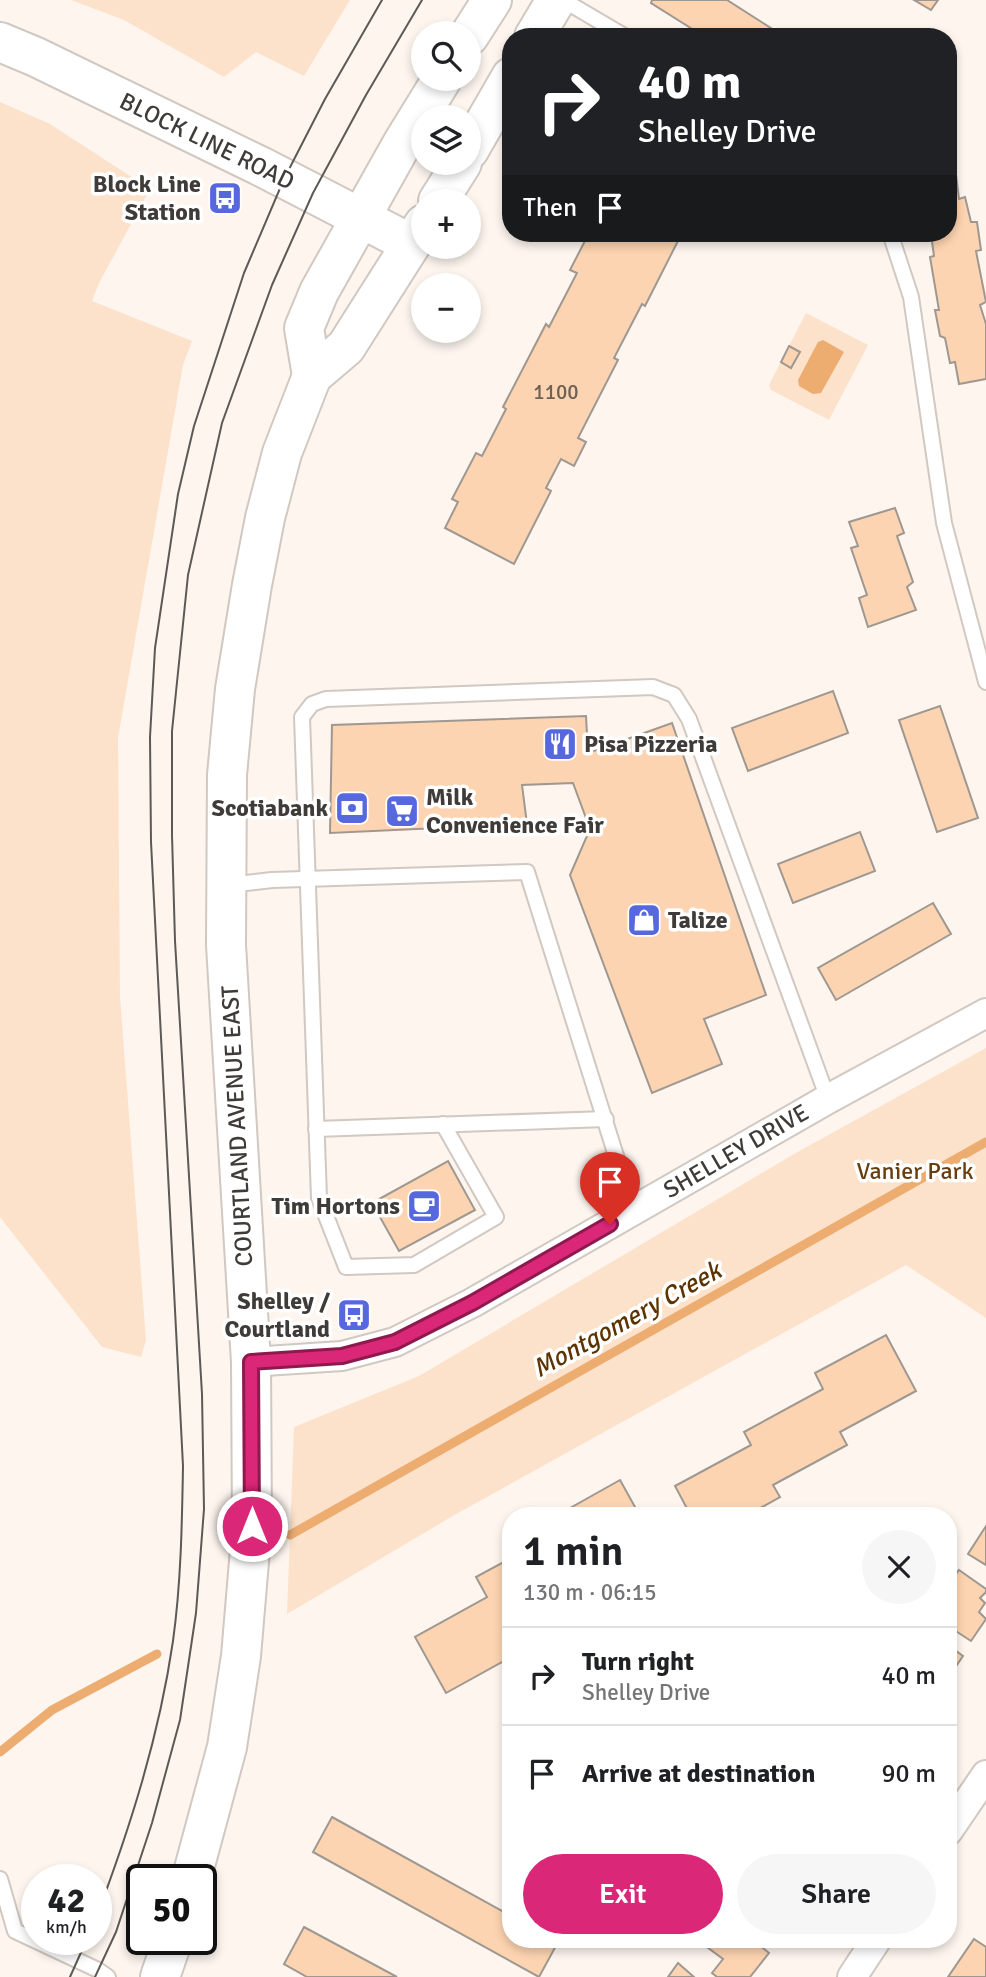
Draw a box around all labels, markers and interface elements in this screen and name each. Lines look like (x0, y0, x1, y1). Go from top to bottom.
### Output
map controls (411, 21, 481, 343)
button: search (411, 21, 481, 91)
text: 40 m (638, 52, 741, 112)
icon: right (523, 56, 614, 147)
street label: BLOCK LINE ROAD (115, 86, 299, 196)
button: layers (411, 105, 481, 175)
text: Shelley Drive (638, 112, 817, 151)
place label: Block Line Station (93, 169, 201, 227)
bus stop icon: Block Line Station (206, 179, 244, 217)
button: + (411, 189, 481, 259)
icon: arrive (591, 189, 629, 227)
text: Then (523, 192, 577, 224)
button: − (411, 273, 481, 343)
house number: 1100 (533, 379, 579, 405)
restaurant icon: Pisa Pizzeria (541, 725, 579, 763)
place label: Pisa Pizzeria (584, 729, 718, 759)
place label: Milk Convenience Fair (426, 782, 604, 840)
bank icon: Scotiabank (333, 789, 371, 827)
supermarket icon: Milk Convenience Fair (383, 792, 421, 830)
place label: Scotiabank (212, 793, 328, 823)
shop icon: Talize (625, 901, 663, 939)
place label: Talize (668, 905, 728, 935)
street label: COURTLAND AVENUE EAST (215, 985, 259, 1267)
street label: SHELLEY DRIVE (658, 1097, 814, 1205)
pin (580, 1152, 640, 1224)
park label: Vanier Park (857, 1156, 973, 1186)
icon: arrive (591, 1163, 629, 1201)
cafe icon: Tim Hortons (405, 1187, 443, 1225)
place label: Tim Hortons (271, 1191, 400, 1221)
water label: Montgomery Creek (527, 1254, 729, 1385)
place label: Shelley / Courtland (224, 1286, 330, 1344)
bus stop icon: Shelley / Courtland (335, 1296, 373, 1334)
position arrow (215, 1489, 289, 1563)
text: 1 min (523, 1526, 624, 1577)
button: close (862, 1530, 936, 1604)
text: 130 m · 06:15 (523, 1578, 657, 1607)
text: Turn right (582, 1646, 694, 1678)
icon: right (523, 1657, 561, 1695)
text: 40 m (881, 1660, 936, 1692)
text: Shelley Drive (582, 1678, 710, 1707)
icon: arrive (523, 1755, 561, 1793)
text: Arrive at destination (582, 1758, 815, 1790)
text: 90 m (881, 1758, 936, 1790)
button: Exit (523, 1854, 723, 1934)
button: Share (737, 1854, 936, 1934)
speed limit sign: 50 (126, 1864, 217, 1955)
text: 42 (48, 1879, 85, 1922)
text: km/h (46, 1916, 87, 1938)

